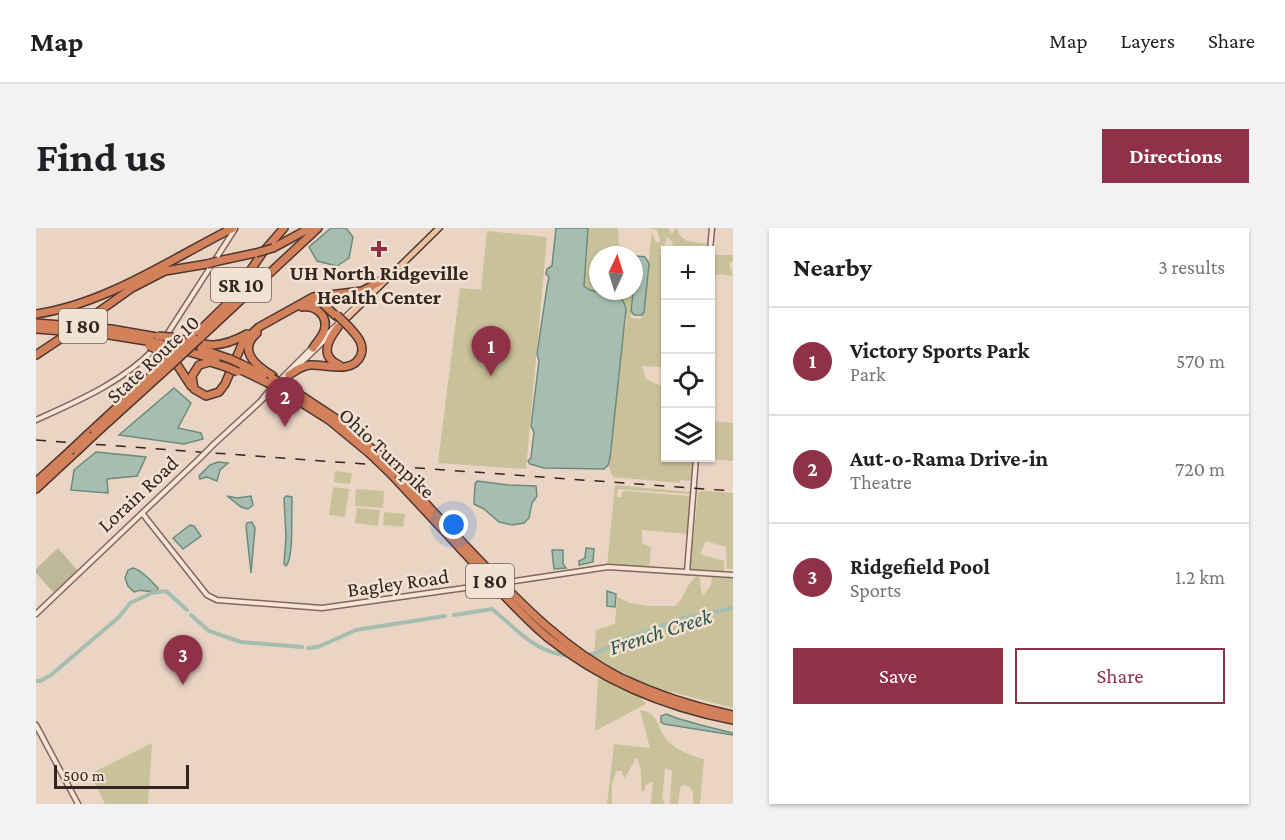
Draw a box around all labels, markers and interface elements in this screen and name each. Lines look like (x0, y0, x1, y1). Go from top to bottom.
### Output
text: Map (30, 26, 83, 57)
text: Map (1049, 29, 1088, 53)
text: Layers (1121, 29, 1175, 53)
text: Share (1208, 29, 1255, 53)
button: Directions (1102, 129, 1249, 183)
text: Find us (36, 133, 166, 180)
marker: UH North Ridgeville Health Center (370, 240, 388, 258)
north arrow (589, 246, 643, 300)
map controls (661, 246, 715, 462)
button: + (661, 246, 715, 300)
text: Nearby (793, 253, 872, 282)
text: 3 results (1158, 256, 1225, 278)
place label: UH North Ridgeville Health Center (290, 261, 469, 309)
road number: SR 10 (211, 268, 271, 302)
button: − (661, 300, 715, 354)
road number: I 80 (59, 309, 107, 343)
street label: State Route 10 (102, 310, 204, 408)
pin: 1 (472, 326, 510, 376)
text: Victory Sports Park (850, 338, 1029, 363)
text: 1 (809, 350, 816, 372)
text: 570 m (1176, 350, 1225, 372)
button: locate (661, 354, 715, 408)
text: Park (850, 363, 886, 385)
pin: 2 (266, 378, 304, 427)
street label: Ohio Turnpike (334, 403, 440, 503)
button: layers (661, 408, 715, 462)
text: Aut-o-Rama Drive-in (850, 446, 1048, 471)
street label: Lorain Road (93, 451, 183, 537)
text: 2 (807, 458, 818, 480)
text: 720 m (1175, 458, 1225, 480)
text: Theatre (850, 471, 912, 493)
your location (439, 510, 468, 539)
text: Ridgefield Pool (850, 554, 990, 579)
street label: Bagley Road (346, 564, 450, 602)
road number: I 80 (466, 564, 514, 598)
text: 3 (808, 566, 817, 588)
text: 1.2 km (1175, 566, 1225, 588)
text: Sports (850, 579, 901, 601)
water label: French Creek (606, 603, 716, 660)
pin: 3 (164, 636, 202, 685)
button: Save (793, 648, 1003, 704)
button: Share (1015, 648, 1225, 704)
scale bar (54, 762, 189, 790)
text: 500 m (63, 767, 105, 784)

